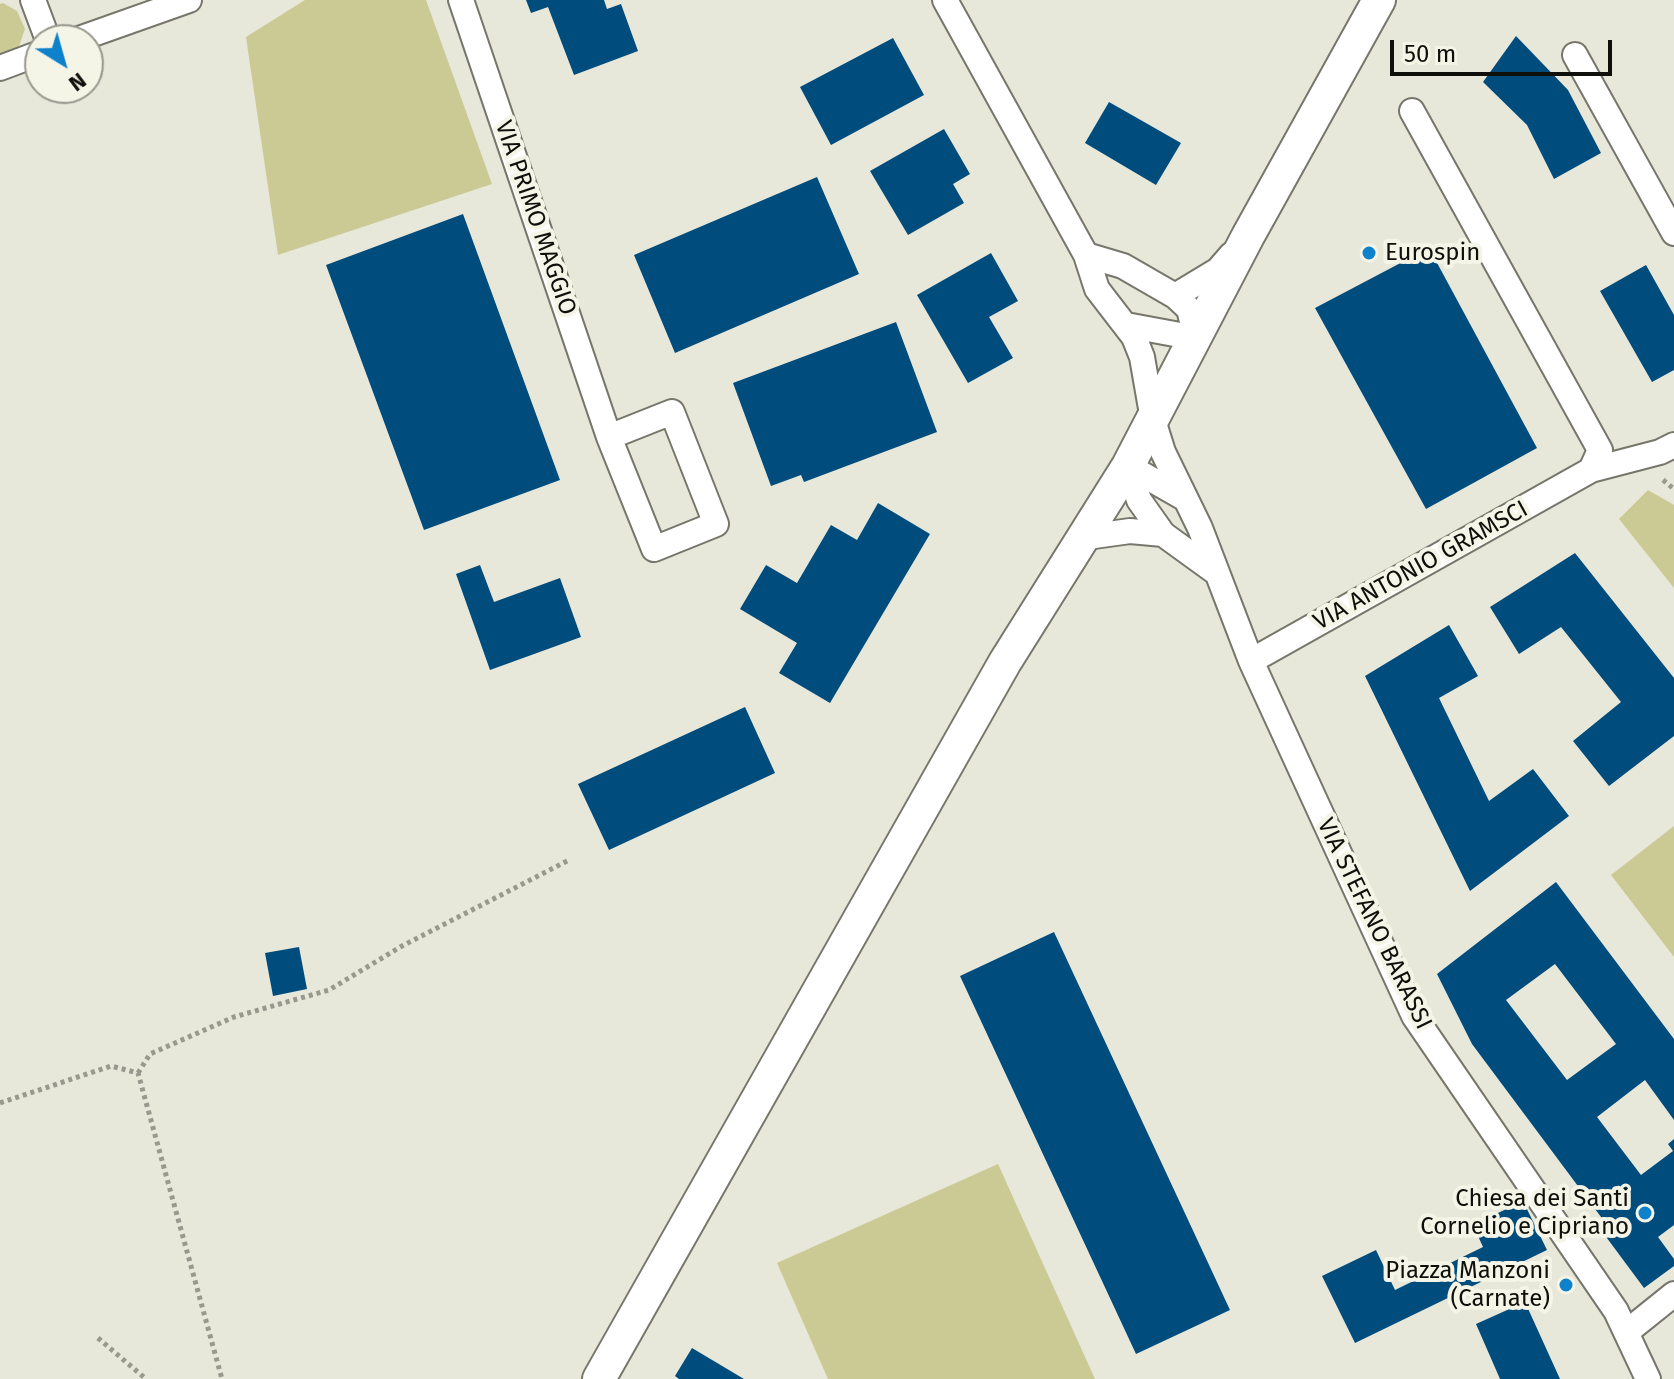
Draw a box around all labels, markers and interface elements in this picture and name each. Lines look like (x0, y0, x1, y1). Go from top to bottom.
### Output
north arrow (24, 24, 104, 104)
scale bar (1394, 24, 1616, 74)
text: 50 m (1404, 40, 1456, 68)
text: N (64, 67, 91, 97)
street label: VIA PRIMO MAGGIO (488, 117, 582, 319)
place label: Eurospin (1385, 239, 1480, 267)
marker: Eurospin (1360, 244, 1378, 262)
street label: VIA ANTONIO GRAMSCI (1309, 495, 1533, 637)
street label: VIA STEFANO BARASSI (1310, 814, 1438, 1034)
place label: Chiesa dei Santi Cornelio e Cipriano (1420, 1185, 1629, 1241)
marker: Chiesa dei Santi Cornelio e Cipriano (1636, 1204, 1654, 1222)
place label: Piazza Manzoni (Carnate) (1385, 1257, 1550, 1313)
marker: Piazza Manzoni (Carnate) (1557, 1276, 1575, 1294)

